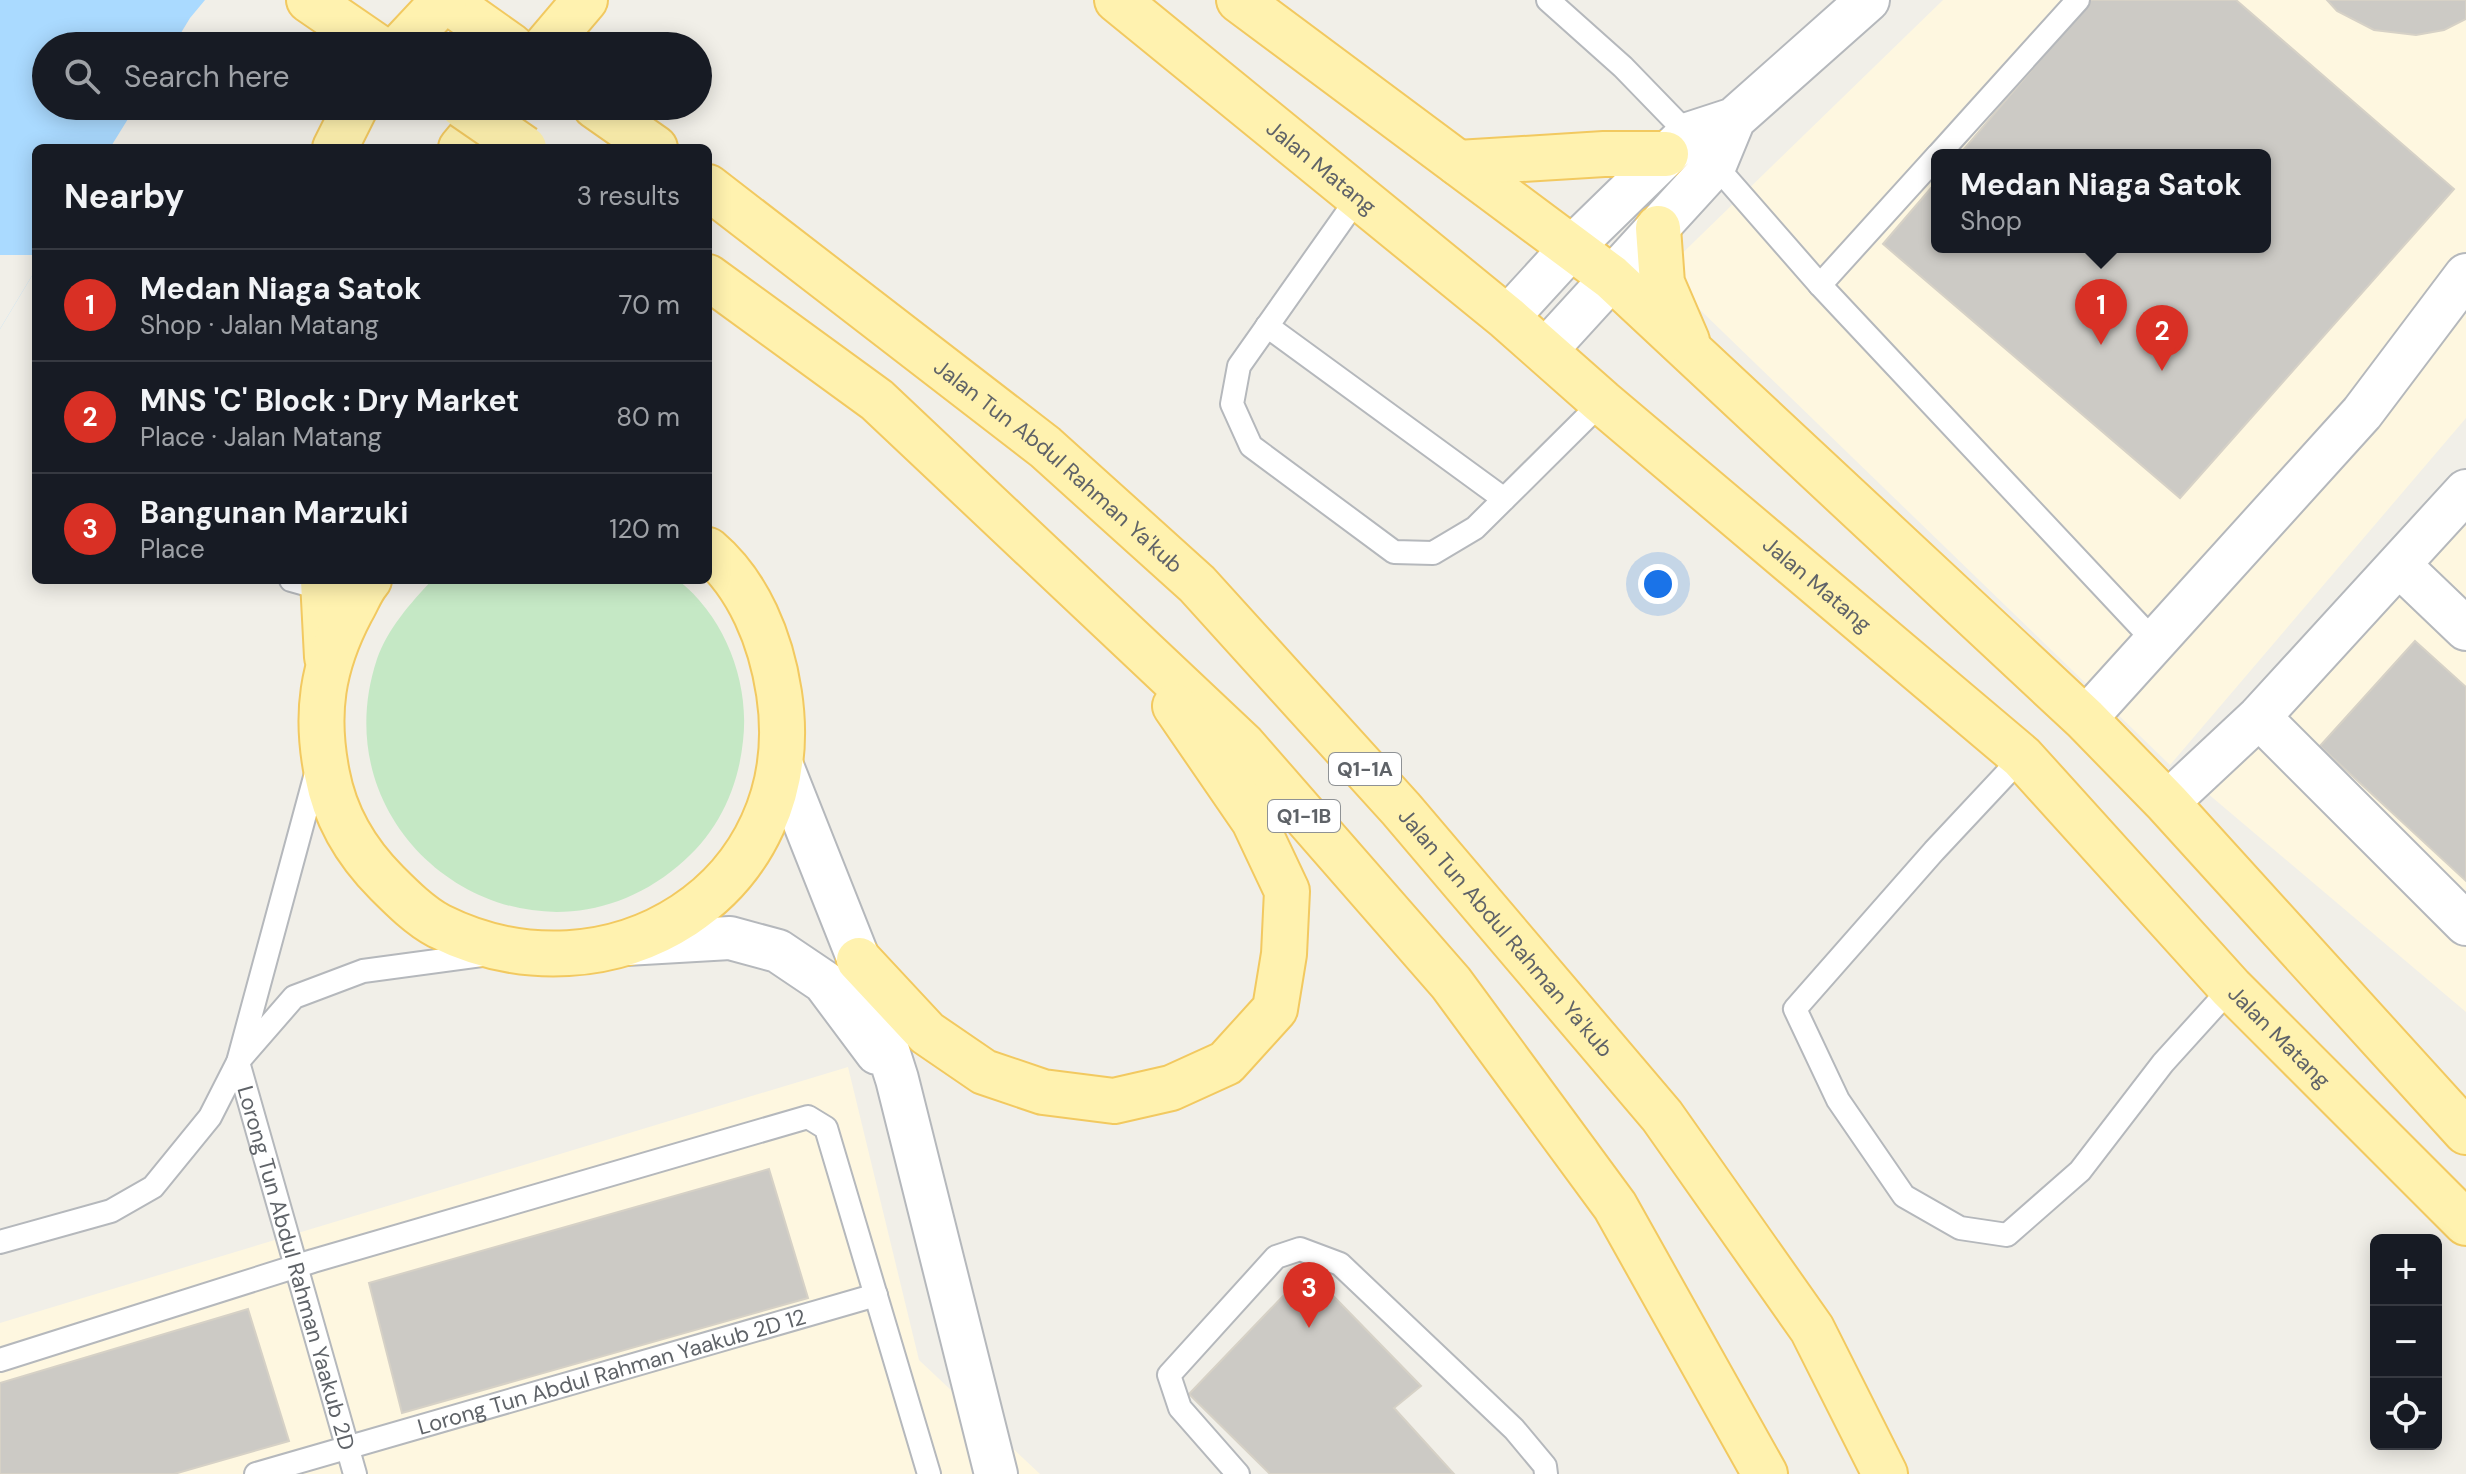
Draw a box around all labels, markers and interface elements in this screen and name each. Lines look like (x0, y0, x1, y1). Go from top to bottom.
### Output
search box (32, 32, 712, 120)
icon: search (60, 54, 104, 98)
text: Search here (124, 57, 290, 96)
street label: Jalan Matang (1260, 113, 1383, 220)
popup (1931, 149, 2271, 253)
text: Medan Niaga Satok (1960, 165, 2242, 204)
text: Nearby (64, 174, 184, 219)
text: 3 results (577, 179, 680, 213)
text: Shop (1960, 204, 2022, 238)
text: Medan Niaga Satok (140, 269, 421, 308)
pin: 1 (2075, 279, 2127, 345)
text: 1 (85, 288, 95, 322)
text: 70 m (619, 288, 680, 322)
pin: 2 (2136, 305, 2188, 371)
text: Shop · Jalan Matang (140, 308, 379, 342)
street label: Jalan Tun Abdul Rahman Ya'kub (928, 352, 1189, 579)
text: MNS 'C' Block : Dry Market (140, 381, 519, 420)
text: 2 (82, 400, 98, 434)
text: 80 m (616, 400, 680, 434)
text: Place · Jalan Matang (140, 420, 382, 454)
text: Bangunan Marzuki (140, 493, 408, 532)
text: 3 (82, 512, 98, 546)
text: 120 m (609, 512, 680, 546)
street label: Jalan Matang (1757, 530, 1878, 638)
text: Place (140, 532, 205, 566)
your location (1638, 564, 1678, 604)
road number: Q1-1A (1329, 753, 1401, 785)
road number: Q1-1B (1268, 800, 1340, 832)
street label: Jalan Tun Abdul Rahman Ya'kub (1392, 802, 1620, 1063)
street label: Jalan Matang (2222, 979, 2337, 1094)
street label: Lorong Tun Abdul Rahman Yaakub 2D (231, 1082, 362, 1453)
map controls (2370, 1234, 2442, 1450)
button: + (2370, 1234, 2442, 1306)
pin: 3 (1283, 1262, 1335, 1328)
street label: Lorong Tun Abdul Rahman Yaakub 2D 12 (414, 1302, 809, 1441)
button: − (2370, 1306, 2442, 1378)
button: locate (2370, 1378, 2442, 1450)

